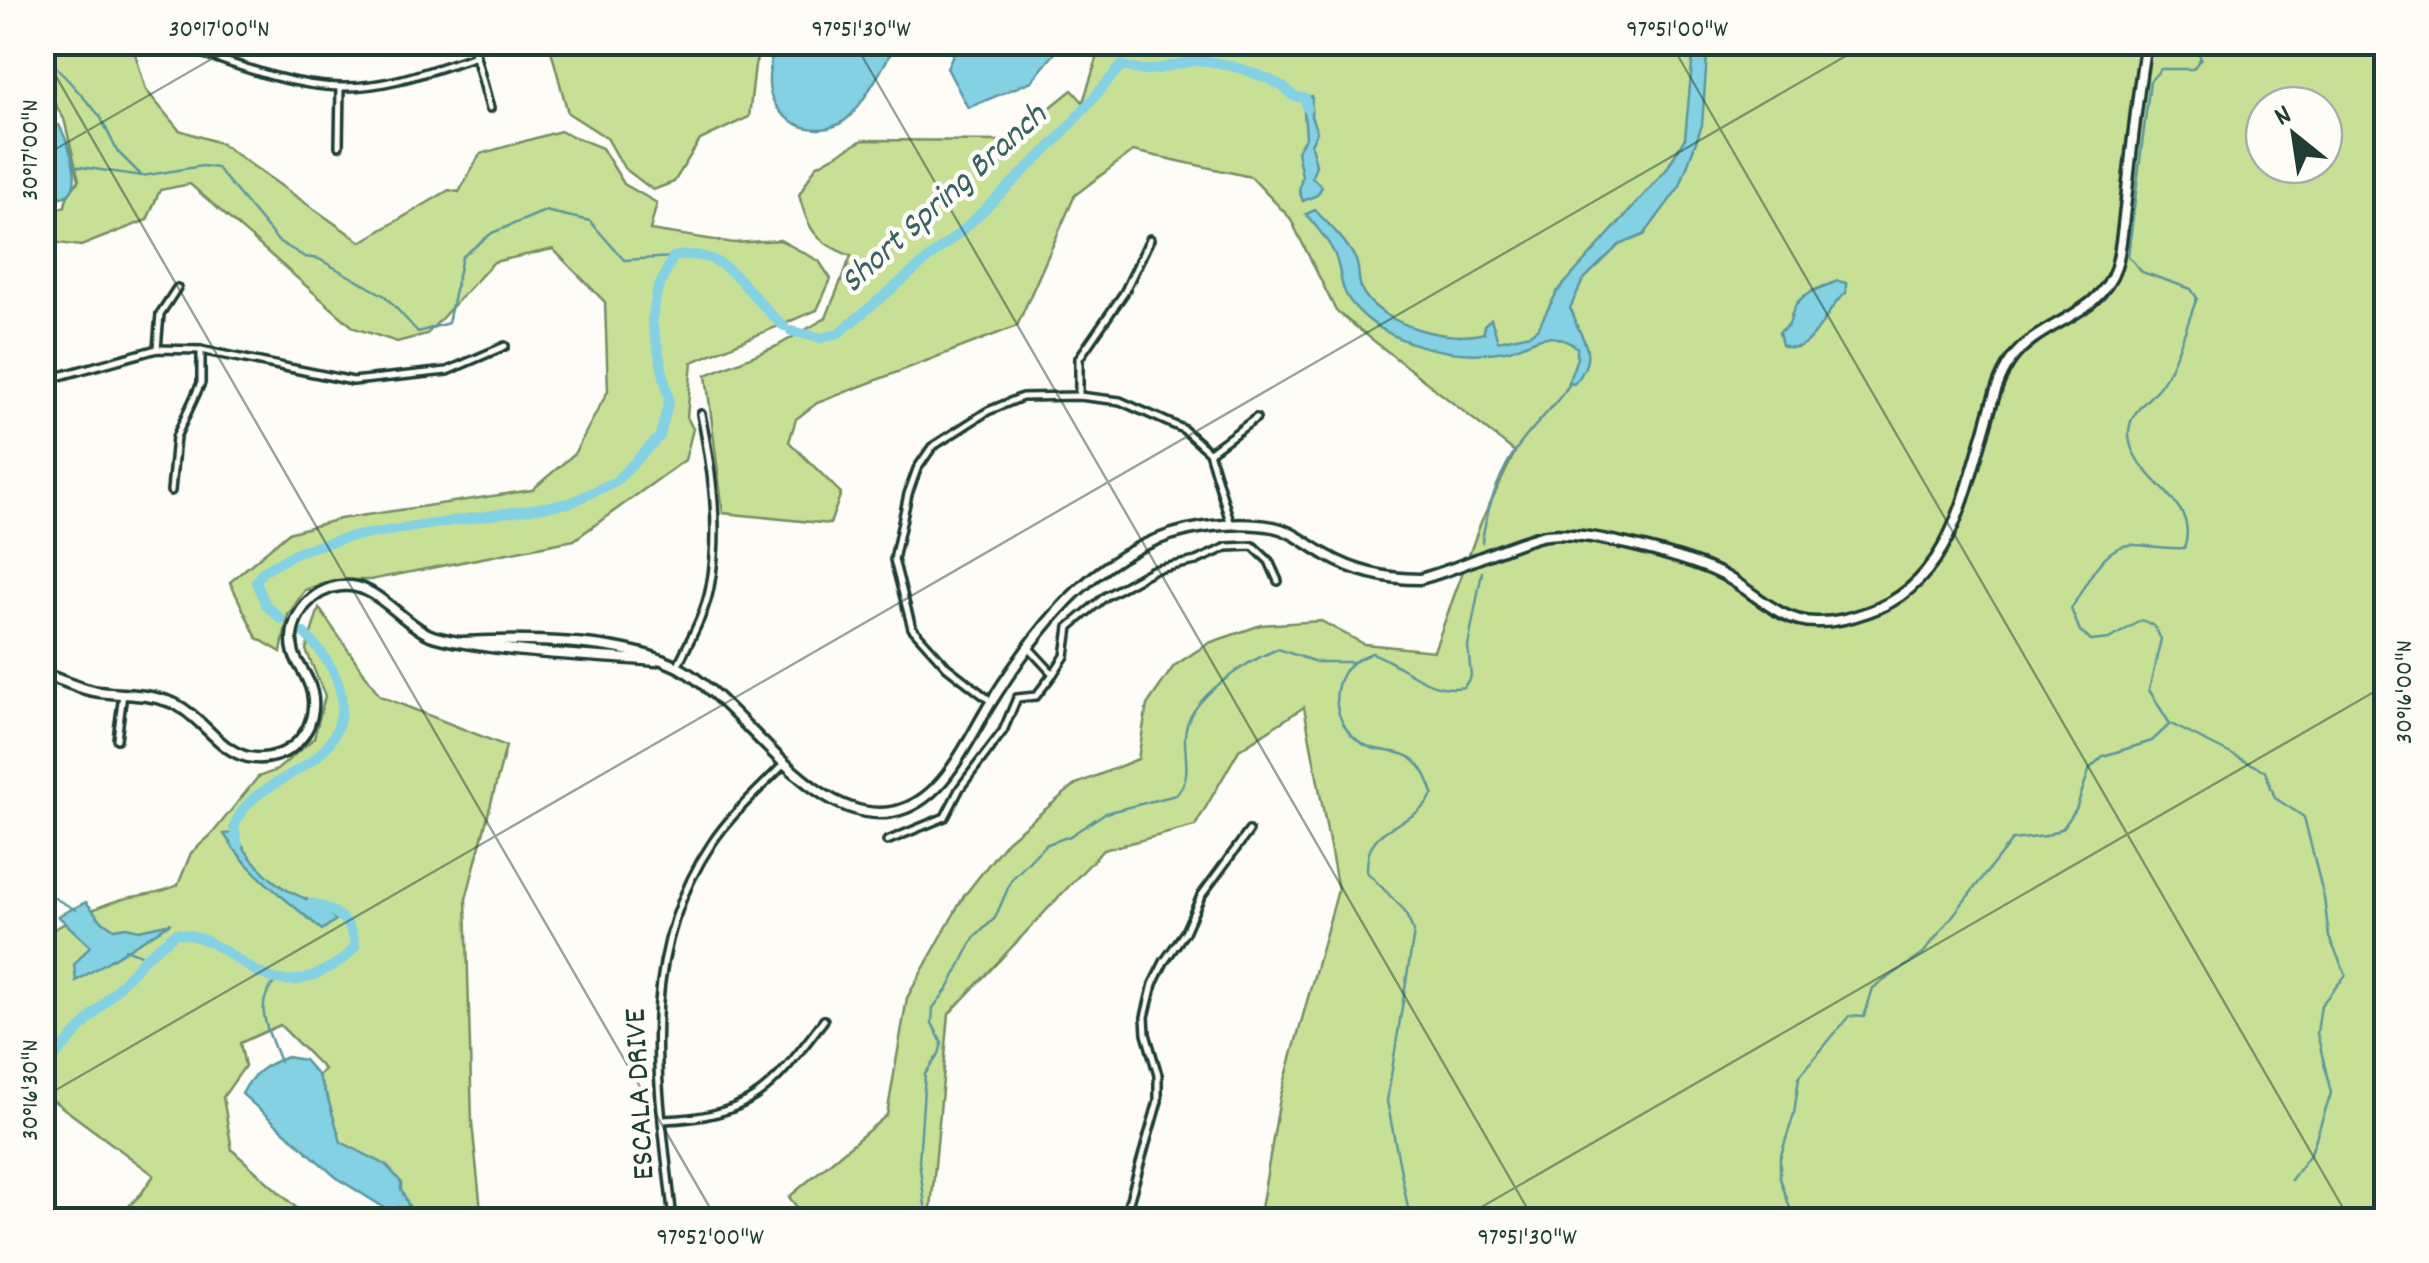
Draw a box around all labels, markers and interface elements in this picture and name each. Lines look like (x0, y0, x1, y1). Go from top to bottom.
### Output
text: 30°17'00"N (168, 13, 270, 49)
text: 97°51'30"W (811, 13, 911, 49)
text: 97°51'00"W (1626, 13, 1728, 49)
north arrow (2244, 85, 2344, 185)
water label: Short Spring Branch (830, 93, 1060, 307)
text: N (2268, 97, 2300, 138)
text: 30°17'00"N (14, 99, 50, 201)
text: 30°16'00"N (2388, 640, 2424, 744)
street label: ESCALA DRIVE (615, 1007, 669, 1181)
text: 30°16'30"N (14, 1039, 50, 1141)
text: 97°52'00"W (657, 1221, 764, 1257)
text: 97°51'30"W (1477, 1221, 1577, 1257)

